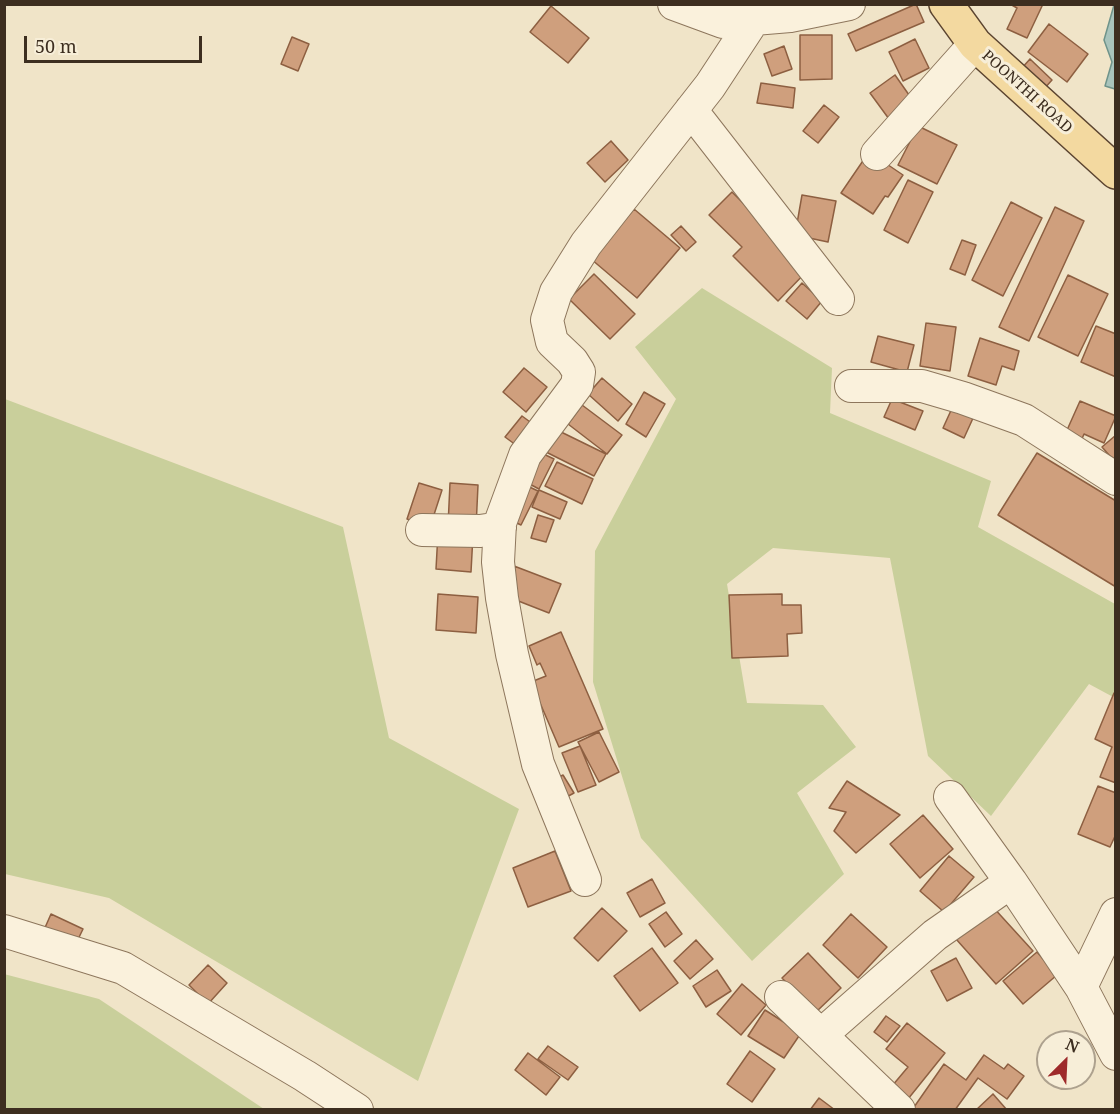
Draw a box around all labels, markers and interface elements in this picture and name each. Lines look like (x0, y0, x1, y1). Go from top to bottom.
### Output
scale bar (27, 24, 206, 62)
text: 50 m (35, 34, 77, 58)
street label: POONTHI ROAD (978, 47, 1076, 137)
north arrow (1036, 1030, 1096, 1090)
text: N (1062, 1033, 1083, 1058)

